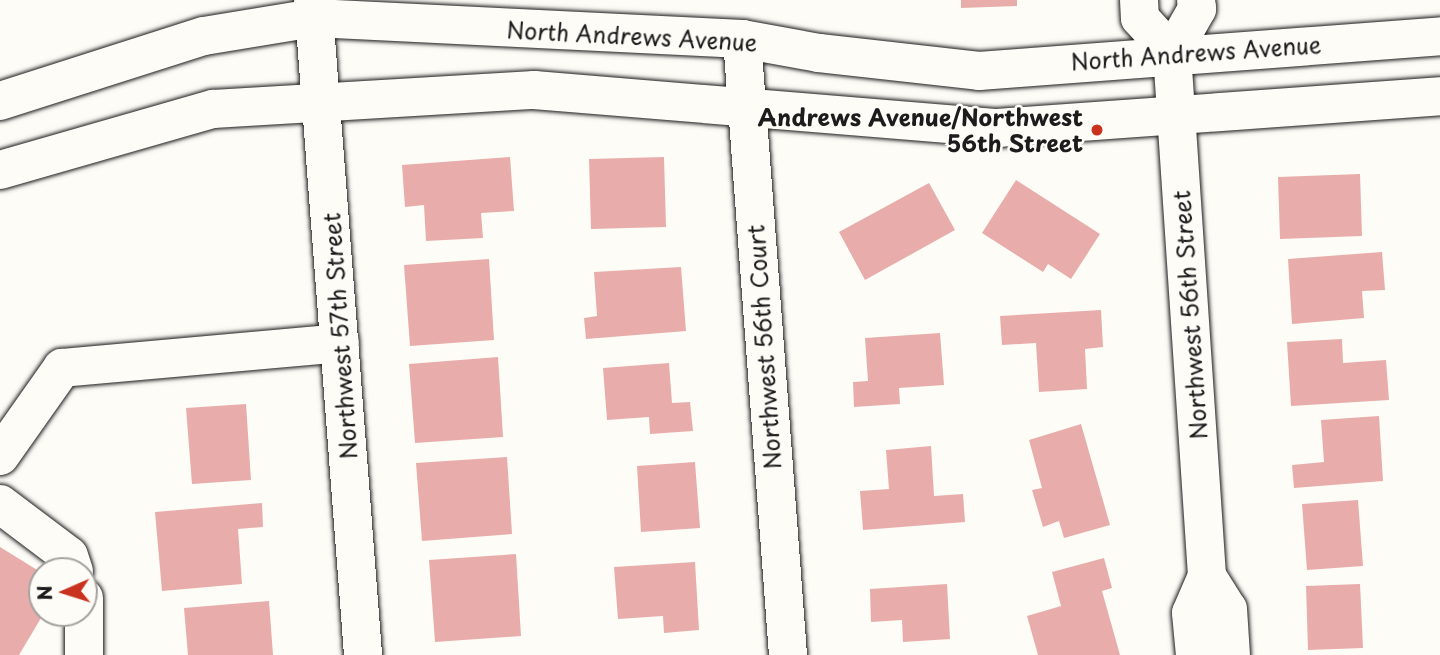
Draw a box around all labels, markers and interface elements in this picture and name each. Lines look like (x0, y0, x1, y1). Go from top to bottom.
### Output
street label: North Andrews Avenue (504, 16, 760, 56)
street label: North Andrews Avenue (1068, 30, 1324, 76)
place label: Andrews Avenue/Northwest 56th Street (759, 103, 1083, 157)
marker: Andrews Avenue/Northwest 56th Street (1089, 122, 1105, 138)
street label: Northwest 56th Street (1167, 188, 1213, 442)
street label: Northwest 57th Street (318, 211, 362, 461)
street label: Northwest 56th Court (742, 223, 786, 471)
north arrow (28, 557, 98, 627)
text: N (30, 585, 58, 601)

